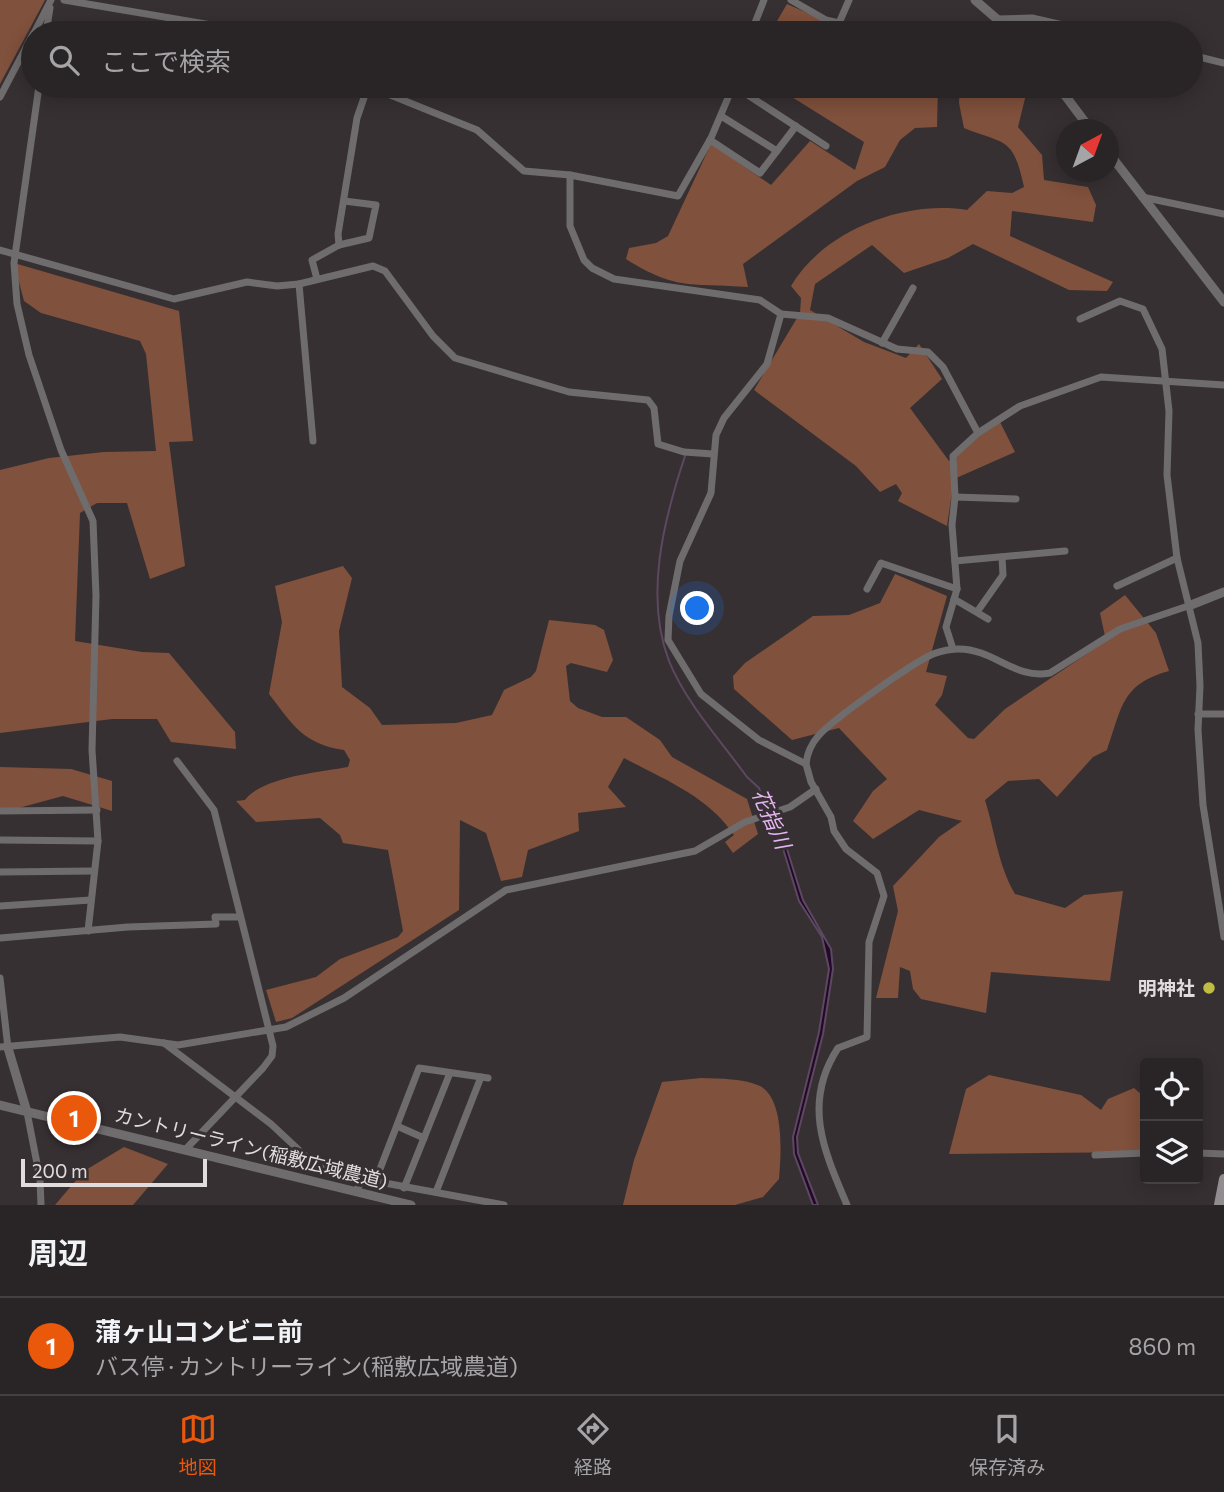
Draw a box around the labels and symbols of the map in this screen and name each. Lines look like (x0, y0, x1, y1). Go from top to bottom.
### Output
north arrow (1056, 119, 1119, 182)
your location (680, 591, 714, 625)
water label: 花指川 (748, 785, 797, 854)
place label: 明神社 (1138, 976, 1195, 999)
marker: 明神社 (1201, 980, 1217, 996)
pin: 1 (51, 1092, 97, 1144)
street label: カントリーライン(稲敷広域農道) (112, 1102, 390, 1193)
scale bar (21, 1156, 206, 1188)

